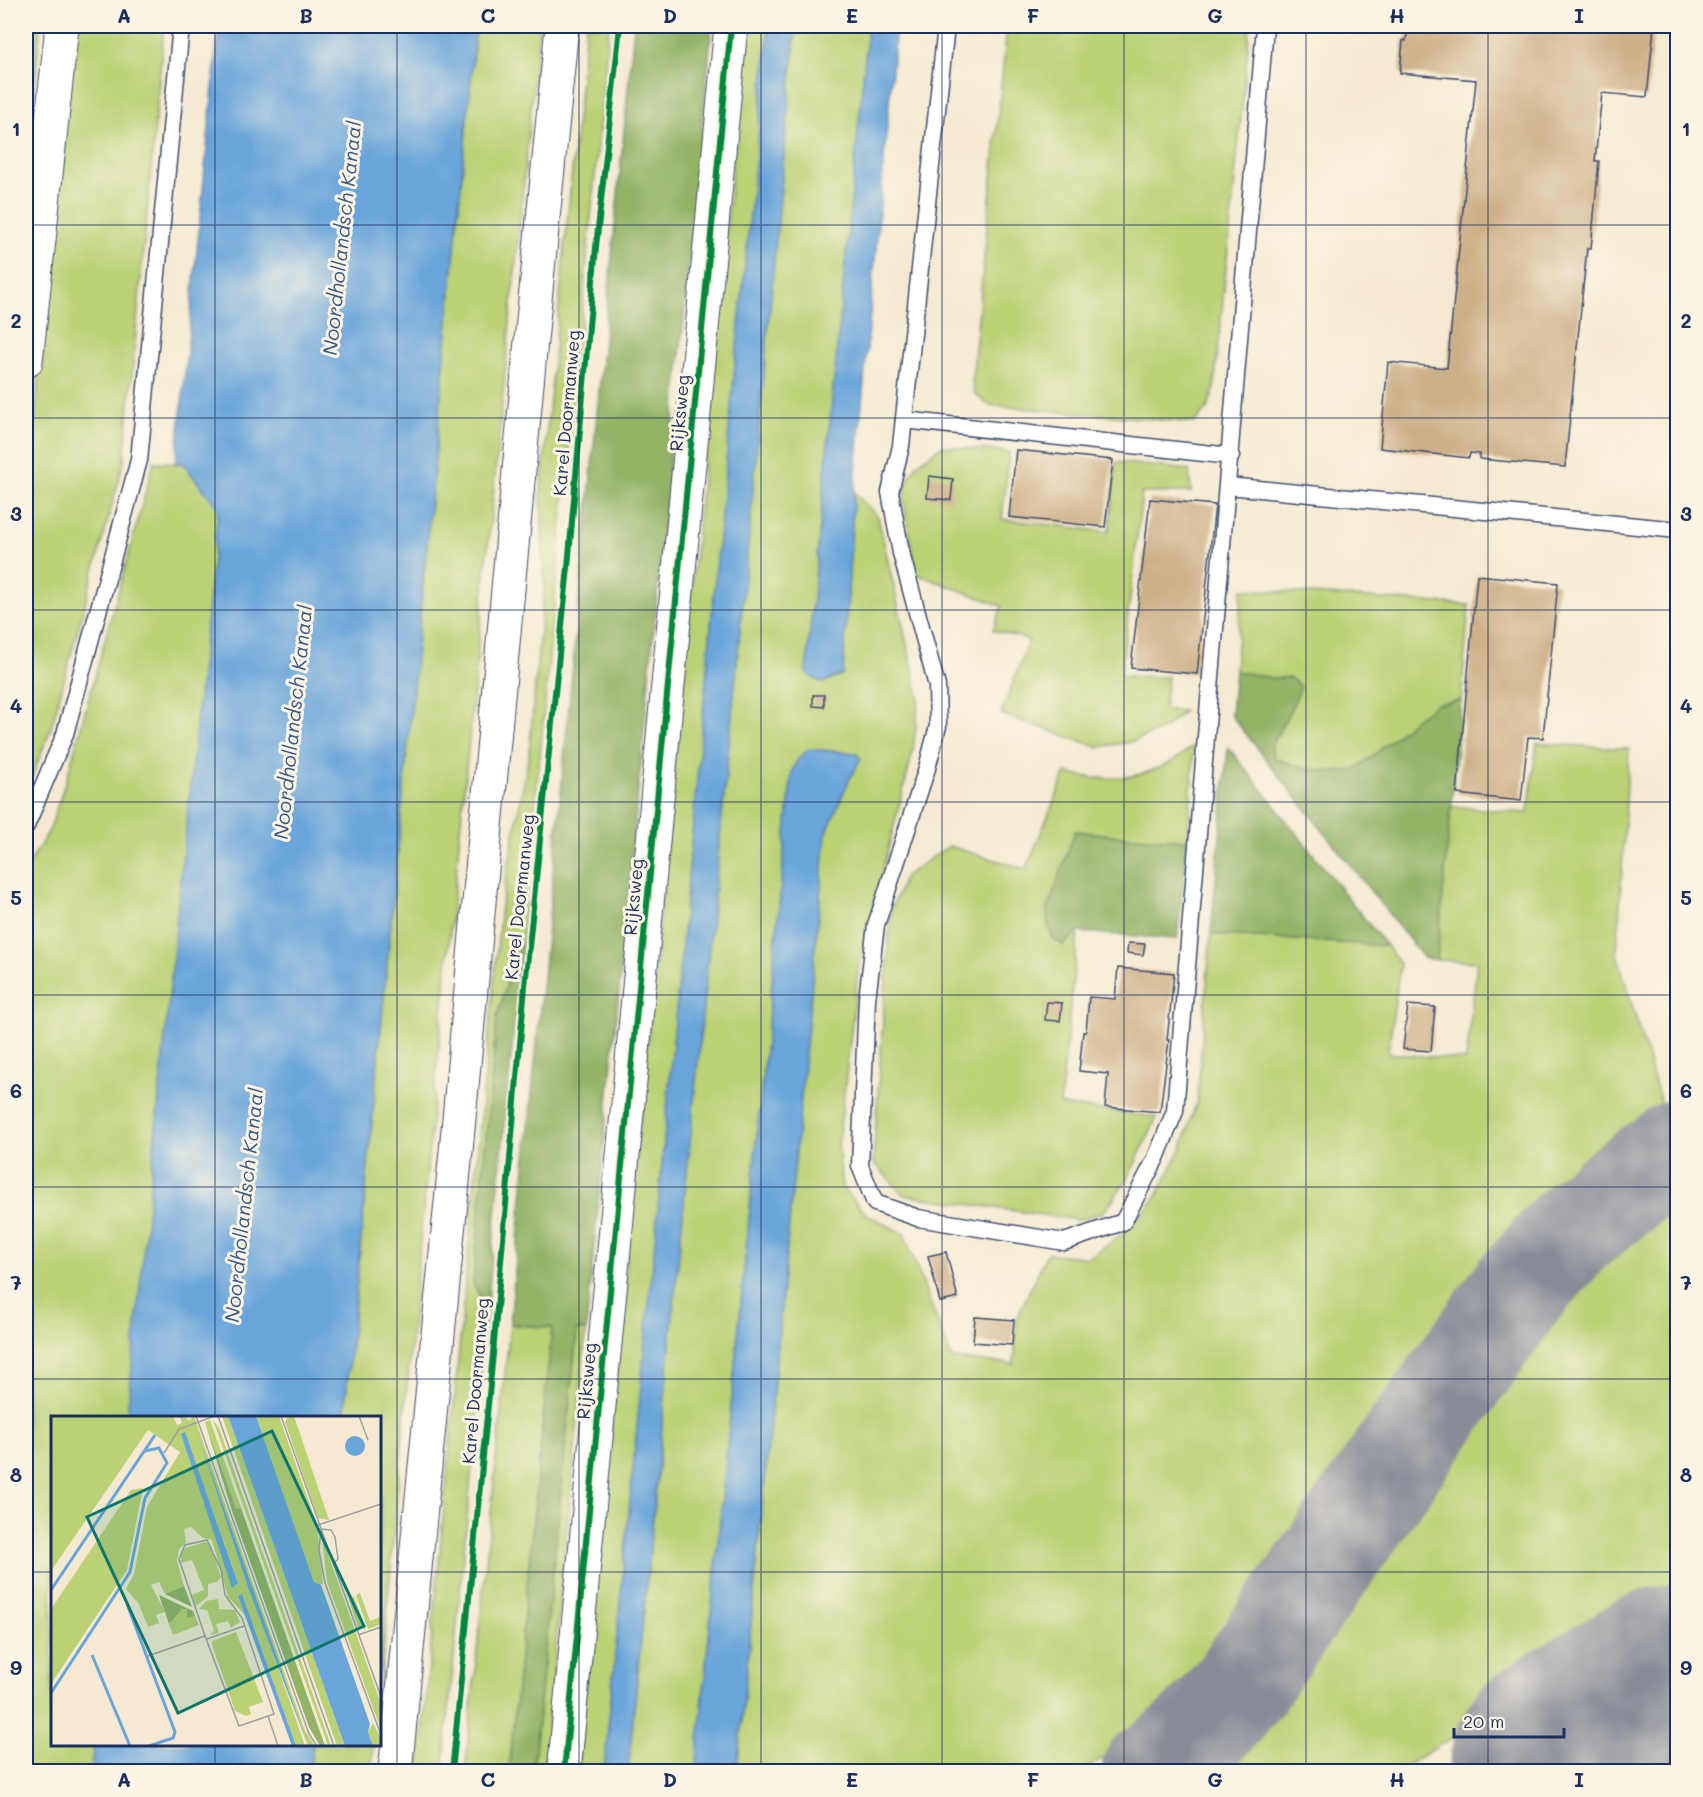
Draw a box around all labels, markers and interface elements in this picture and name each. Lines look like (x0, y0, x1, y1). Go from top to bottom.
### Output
text: A (117, 2, 131, 28)
text: B (299, 2, 313, 28)
text: C (481, 2, 496, 28)
text: D (663, 2, 677, 28)
text: E (846, 2, 858, 28)
text: F (1027, 2, 1040, 28)
text: G (1207, 2, 1223, 28)
text: H (1389, 2, 1405, 28)
text: I (1574, 2, 1584, 28)
text: 1 (12, 115, 20, 141)
text: 1 (1682, 115, 1690, 141)
water label: Noordhollandsch Kanaal (316, 120, 366, 356)
text: 2 (10, 307, 22, 333)
text: 2 (1680, 307, 1692, 333)
street label: Karel Doormanweg (547, 329, 585, 497)
street label: Rijksweg (664, 374, 694, 452)
text: 3 (10, 500, 22, 526)
text: 3 (1680, 500, 1692, 526)
water label: Noordhollandsch Kanaal (267, 604, 317, 840)
text: 4 (10, 692, 23, 718)
text: 4 (1680, 692, 1693, 718)
street label: Karel Doormanweg (498, 813, 540, 981)
street label: Rijksweg (618, 858, 648, 936)
text: 5 (10, 884, 22, 910)
text: 5 (1680, 884, 1692, 910)
text: 6 (10, 1077, 22, 1103)
text: 6 (1680, 1077, 1692, 1103)
water label: Noordhollandsch Kanaal (218, 1087, 268, 1323)
text: 7 (10, 1269, 22, 1295)
text: 7 (1680, 1269, 1692, 1295)
street label: Karel Doormanweg (456, 1297, 494, 1465)
street label: Rijksweg (571, 1342, 601, 1420)
inset map (51, 1416, 381, 1746)
text: 8 (10, 1461, 22, 1487)
text: 8 (1680, 1461, 1692, 1487)
text: 9 (10, 1654, 22, 1680)
text: 9 (1680, 1654, 1692, 1680)
scale bar (1454, 1701, 1564, 1739)
text: 20 m (1463, 1709, 1504, 1733)
text: A (117, 1766, 131, 1792)
text: B (299, 1766, 313, 1792)
text: C (481, 1766, 496, 1792)
text: D (663, 1766, 677, 1792)
text: E (846, 1766, 858, 1792)
text: F (1027, 1766, 1040, 1792)
text: G (1207, 1766, 1223, 1792)
text: H (1389, 1766, 1405, 1792)
text: I (1574, 1766, 1584, 1792)

